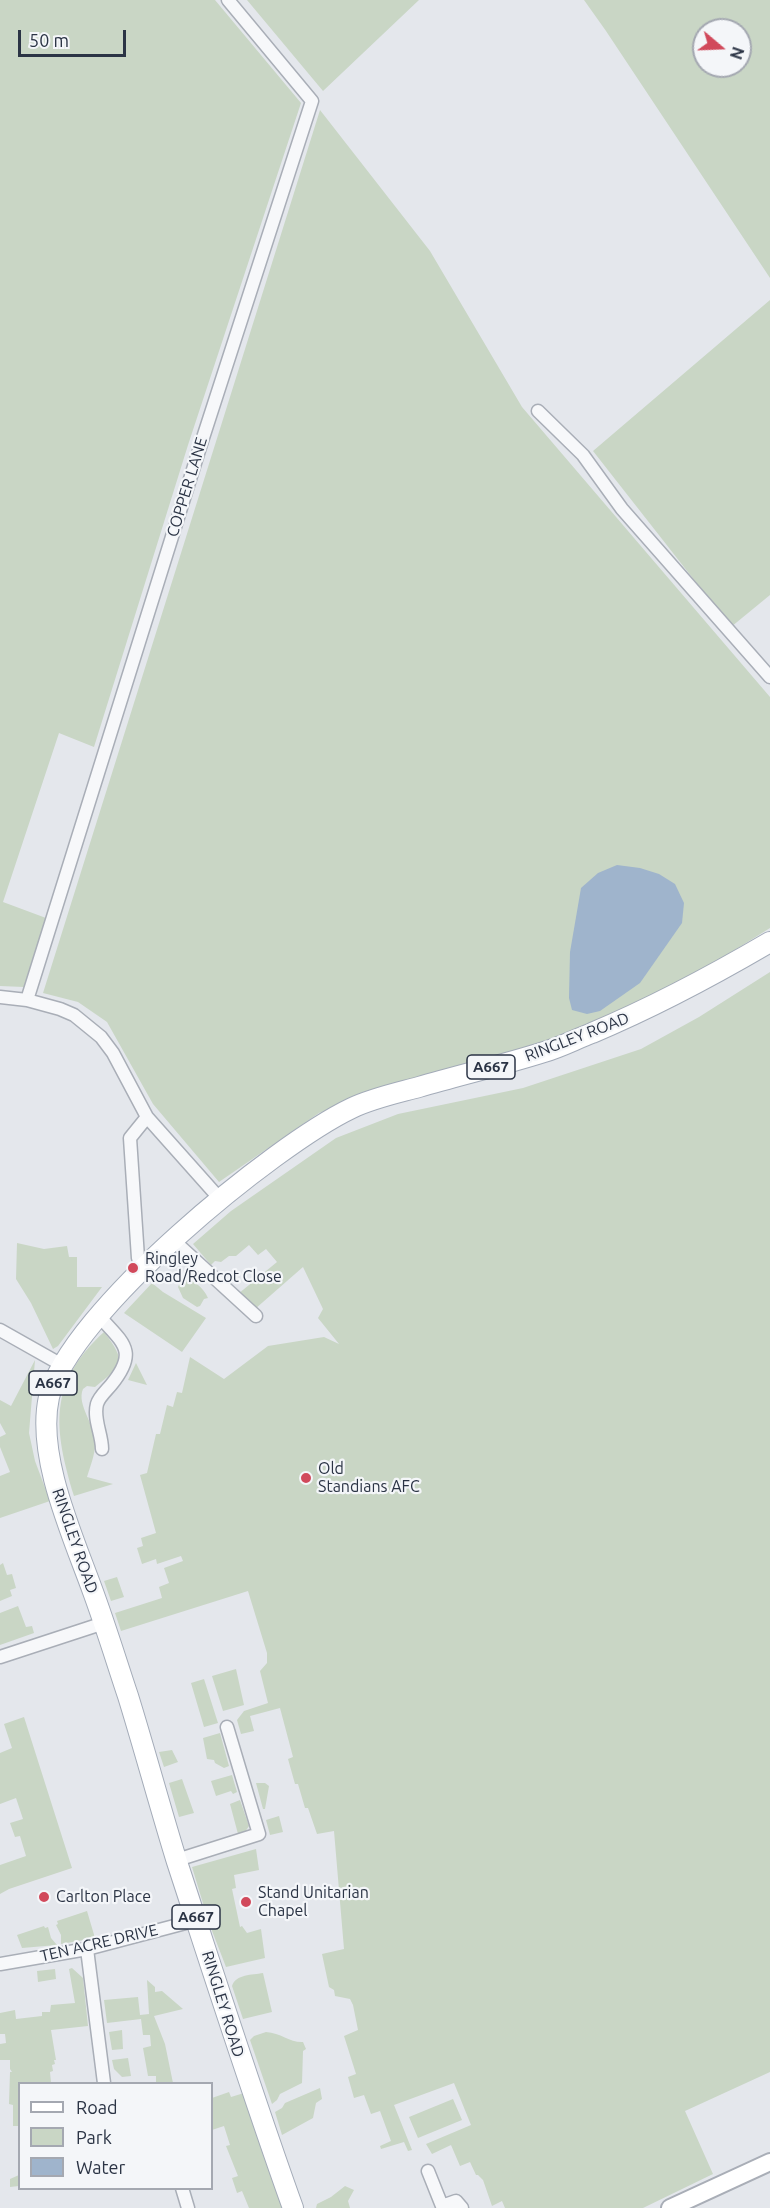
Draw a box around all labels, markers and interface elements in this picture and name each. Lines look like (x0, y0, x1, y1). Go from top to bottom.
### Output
scale bar (21, 18, 129, 56)
north arrow (692, 18, 752, 78)
text: 50 m (29, 30, 69, 50)
text: N (727, 45, 748, 62)
street label: COPPER LANE (163, 435, 211, 539)
street label: RINGLEY ROAD (522, 1008, 632, 1066)
road number: A667 (467, 1055, 515, 1079)
place label: Ringley Road/Redcot Close (145, 1249, 282, 1287)
marker: Ringley Road/Redcot Close (126, 1261, 140, 1275)
road number: A667 (29, 1371, 77, 1395)
place label: Old Standians AFC (318, 1459, 420, 1497)
marker: Old Standians AFC (299, 1471, 313, 1485)
street label: RINGLEY ROAD (48, 1486, 102, 1596)
place label: Stand Unitarian Chapel (258, 1883, 369, 1921)
place label: Carlton Place (56, 1887, 151, 1907)
marker: Carlton Place (37, 1890, 51, 1904)
marker: Stand Unitarian Chapel (239, 1895, 253, 1909)
road number: A667 (172, 1905, 220, 1929)
street label: TEN ACRE DRIVE (38, 1920, 160, 1966)
street label: RINGLEY ROAD (198, 1949, 248, 2059)
legend (18, 2082, 213, 2190)
text: Road (76, 2097, 118, 2117)
text: Park (76, 2127, 112, 2147)
text: Water (76, 2157, 125, 2177)

